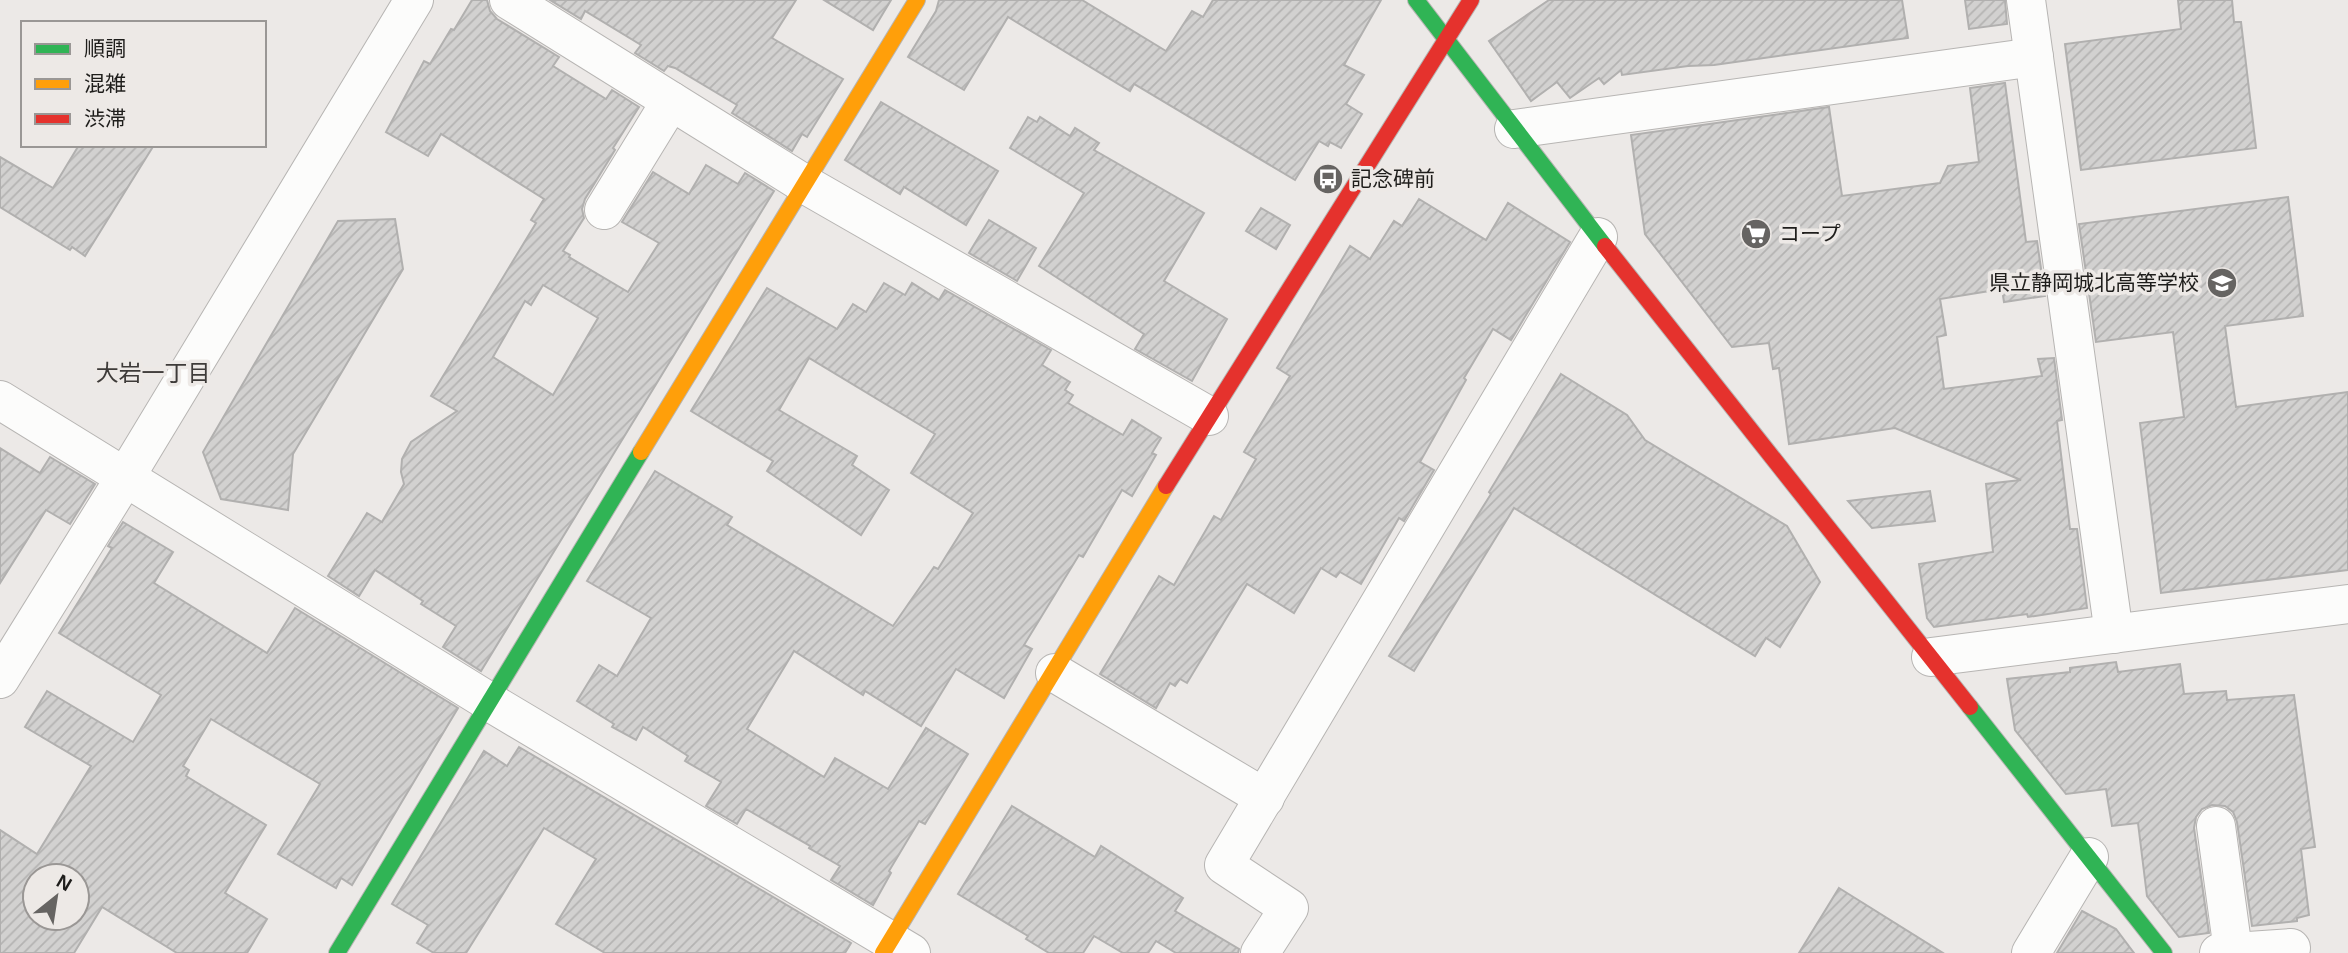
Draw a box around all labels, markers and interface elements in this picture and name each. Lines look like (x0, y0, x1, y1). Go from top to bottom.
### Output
legend (21, 21, 266, 147)
text: 順調 (84, 37, 126, 60)
text: 混雑 (84, 72, 126, 95)
text: 渋滞 (84, 107, 126, 130)
bus stop icon: 記念碑前 (1311, 162, 1345, 196)
place label: 記念碑前 (1351, 167, 1435, 190)
supermarket icon: コープ (1739, 217, 1773, 251)
place label: コープ (1779, 222, 1841, 245)
school or university icon: 県立静岡城北高等学校 (2205, 266, 2239, 300)
place label: 県立静岡城北高等学校 (1989, 271, 2199, 294)
district label: 大岩一丁目 (96, 360, 211, 386)
north arrow (21, 862, 91, 932)
text: N (53, 870, 75, 895)

